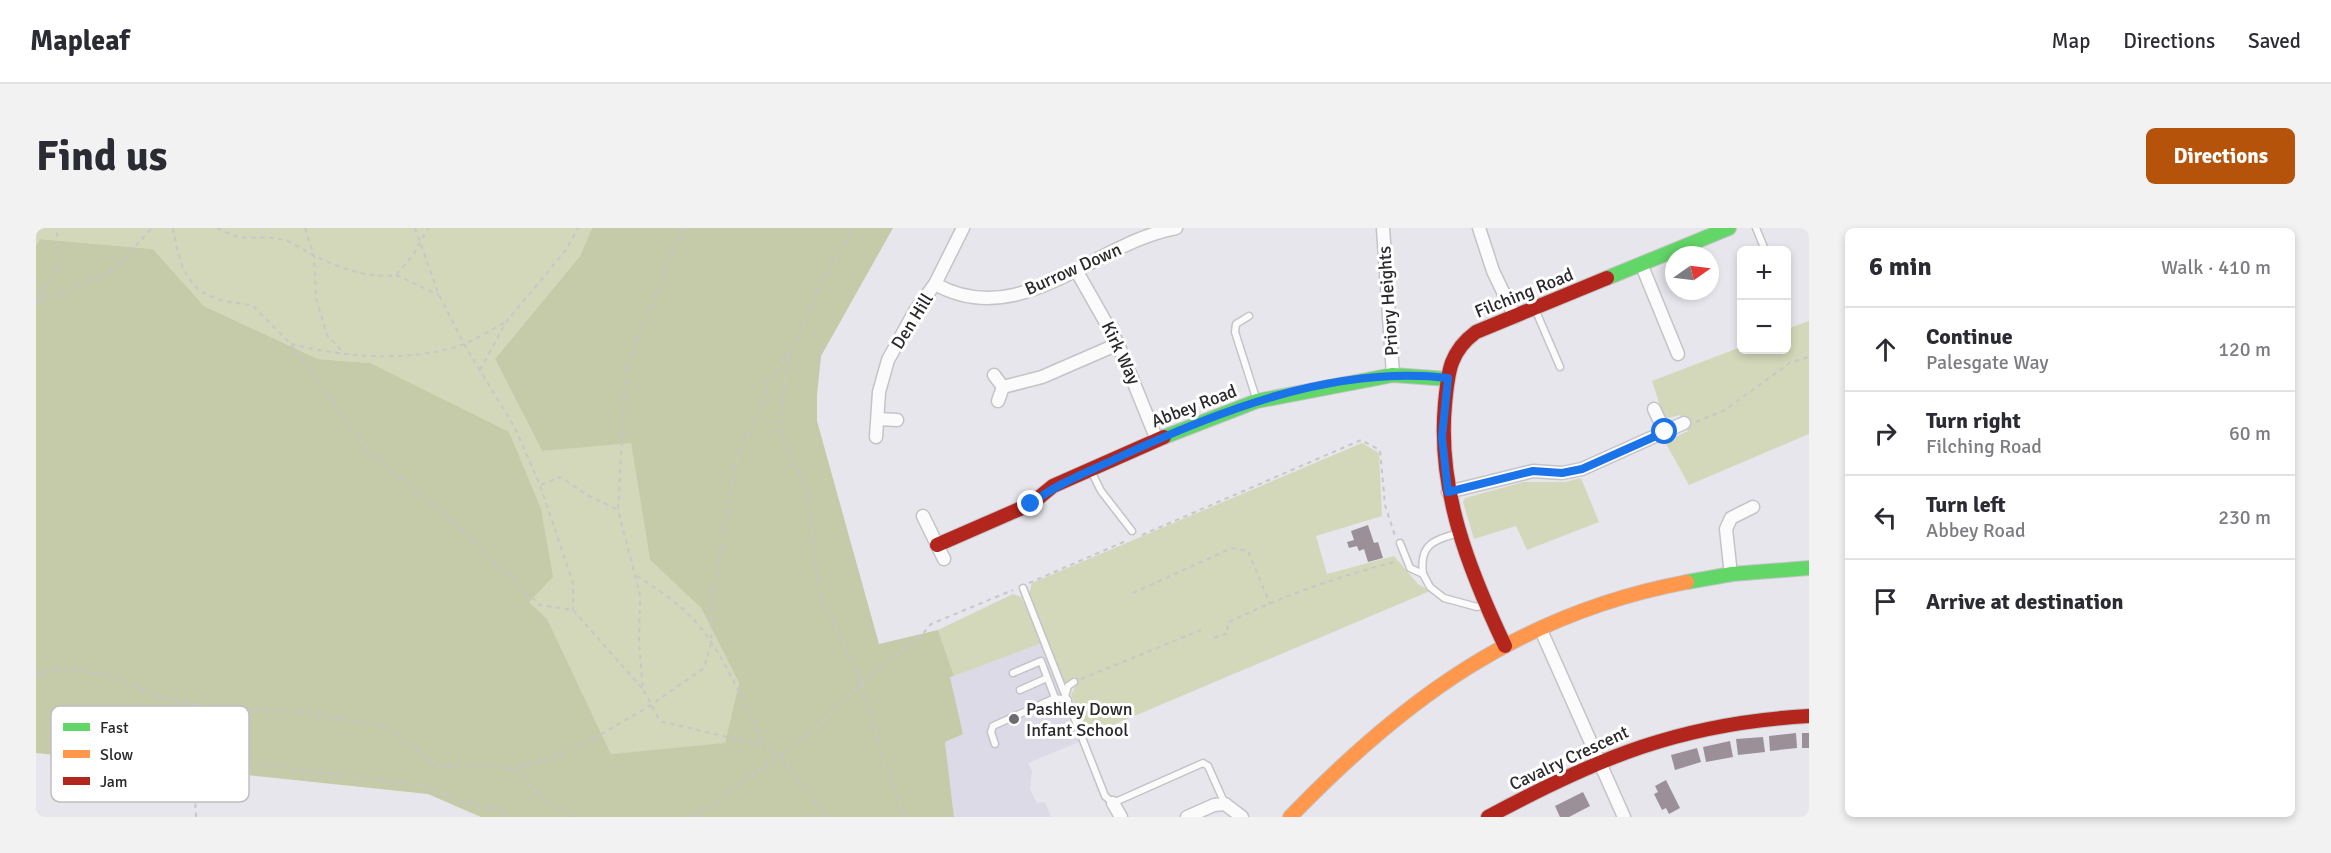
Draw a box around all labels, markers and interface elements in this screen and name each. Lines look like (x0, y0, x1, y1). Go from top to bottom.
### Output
text: Mapleaf (30, 24, 130, 58)
text: Map (2052, 28, 2090, 54)
text: Directions (2123, 28, 2215, 54)
text: Saved (2248, 28, 2301, 54)
button: Directions (2146, 128, 2295, 184)
text: Find us (36, 131, 167, 182)
street label: Burrow Down (1021, 238, 1125, 300)
street label: Priory Heights (1373, 245, 1403, 357)
north arrow (1665, 246, 1719, 300)
map controls (1737, 246, 1791, 354)
button: + (1737, 246, 1791, 300)
text: 6 min (1869, 251, 1932, 283)
text: Walk · 410 m (2161, 255, 2271, 280)
street label: Filching Road (1472, 263, 1576, 323)
street label: Den Hill (886, 289, 938, 353)
button: − (1737, 300, 1791, 354)
street label: Kirk Way (1097, 318, 1145, 389)
text: Continue (1926, 323, 2013, 350)
icon: ahead (1869, 333, 1902, 366)
text: 120 m (2218, 337, 2271, 362)
text: Palesgate Way (1926, 350, 2049, 375)
street label: Abbey Road (1148, 380, 1240, 432)
text: Turn right (1926, 407, 2021, 434)
icon: right (1869, 417, 1902, 450)
route start (1651, 418, 1677, 444)
text: 60 m (2229, 421, 2271, 446)
text: Filching Road (1926, 434, 2042, 459)
route end (1017, 490, 1043, 516)
text: Turn left (1926, 491, 2006, 518)
icon: left (1869, 501, 1902, 534)
text: 230 m (2218, 505, 2271, 530)
text: Abbey Road (1926, 518, 2026, 543)
icon: arrive (1869, 585, 1902, 618)
text: Arrive at destination (1926, 588, 2123, 615)
place label: Pashley Down Infant School (1026, 698, 1133, 741)
legend (51, 706, 249, 802)
marker: Pashley Down Infant School (1007, 712, 1021, 726)
text: Fast (100, 718, 129, 738)
street label: Cavalry Crescent (1506, 721, 1632, 795)
text: Slow (100, 745, 134, 765)
text: Jam (100, 772, 128, 792)

